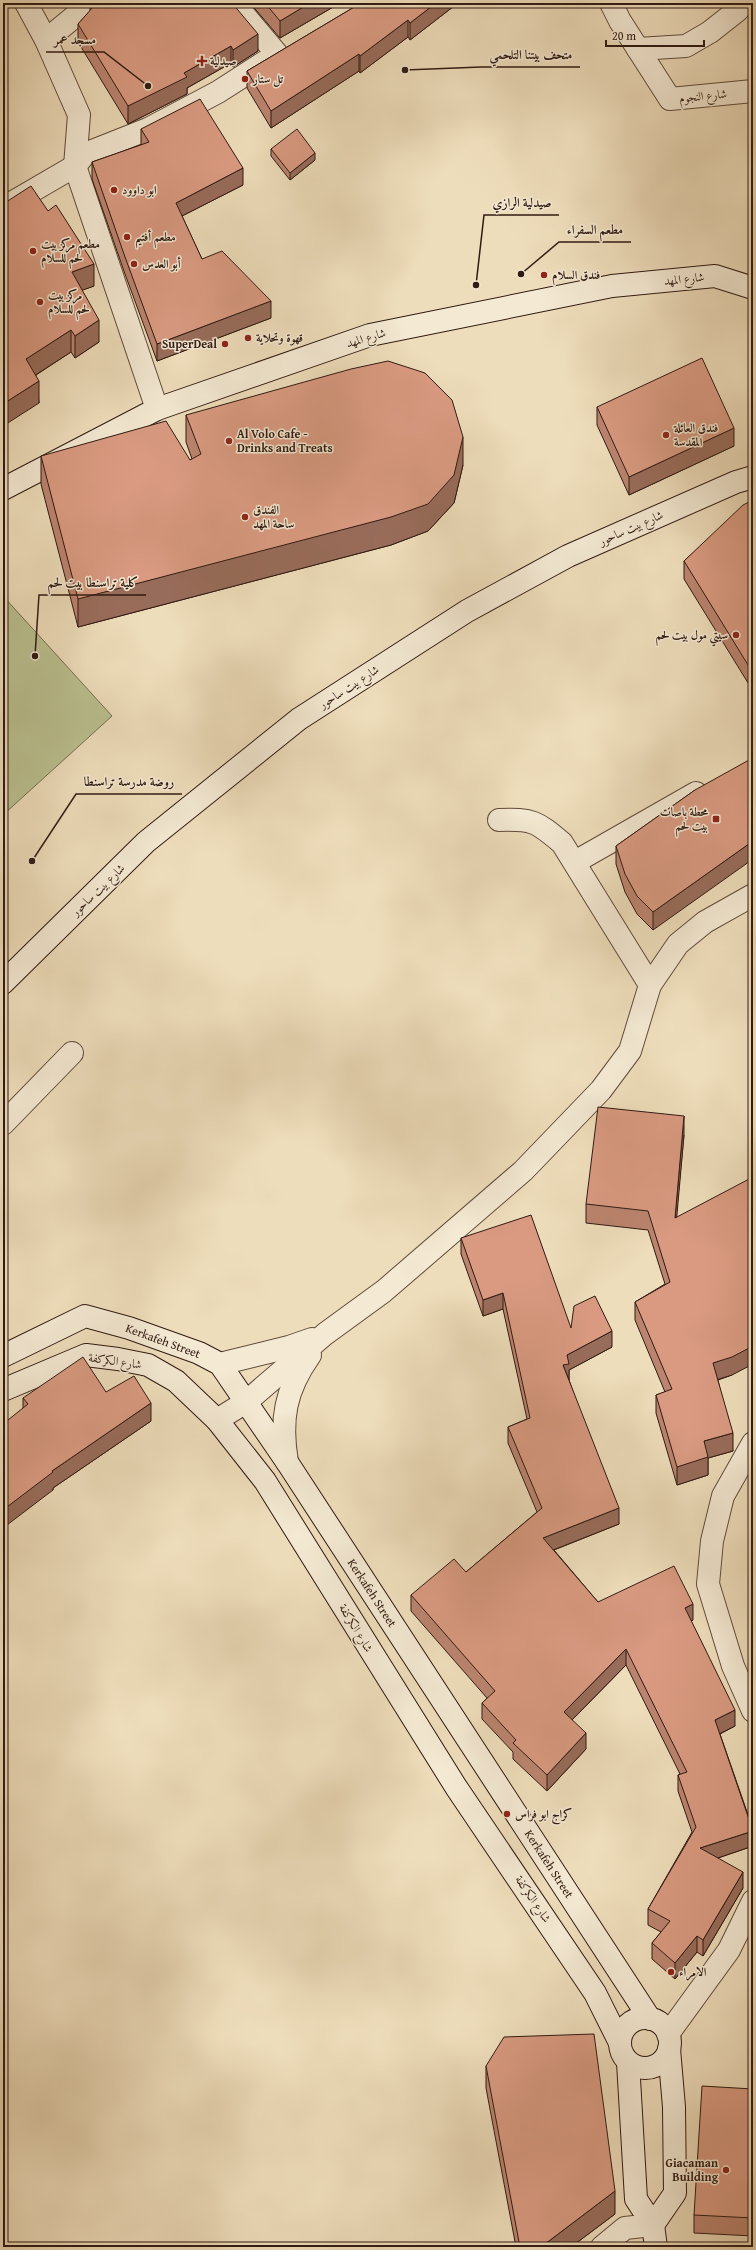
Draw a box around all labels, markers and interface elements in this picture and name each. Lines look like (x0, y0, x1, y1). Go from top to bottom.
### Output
scale bar (606, 22, 704, 48)
callout: مسجد عمر (46, 27, 104, 52)
text: 20 m (612, 27, 636, 44)
text: مسجد عمر (52, 30, 96, 49)
callout: متحف بيتنا التلحمي (481, 42, 580, 67)
text: متحف بيتنا التلحمي (490, 45, 572, 67)
place label: صيدلية (210, 52, 237, 69)
marker: صيدلية (197, 56, 207, 66)
place label: تل ستار (251, 70, 284, 87)
marker: تل ستار (240, 74, 250, 84)
street label: شارع النجوم (678, 85, 728, 109)
place label: ابو داوود (122, 181, 157, 198)
marker: ابو داوود (109, 185, 119, 195)
callout: صيدلية الرازي (484, 190, 559, 215)
text: صيدلية الرازي (493, 193, 551, 214)
callout: مطعم السفراء (559, 217, 631, 242)
text: مطعم السفراء (567, 220, 623, 242)
place label: مطعم أفتيم (135, 228, 176, 249)
marker: مطعم أفتيم (122, 232, 132, 242)
place label: مطعم مركز بيت لحم للسلام (41, 235, 100, 269)
marker: مطعم مركز بيت لحم للسلام (28, 246, 38, 256)
place label: أبو العدس (142, 255, 181, 272)
marker: أبو العدس (129, 259, 139, 269)
place label: فندق السلام (552, 266, 600, 286)
street label: شارع المهد (663, 268, 706, 292)
marker: فندق السلام (539, 270, 549, 280)
place label: مركز بيت لحم للسلام (48, 286, 90, 320)
marker: مركز بيت لحم للسلام (35, 297, 45, 307)
street label: شارع المهد (344, 324, 389, 354)
place label: قهوة وتحلاية (256, 329, 303, 346)
marker: قهوة وتحلاية (243, 333, 253, 343)
place label: SuperDeal (162, 335, 217, 352)
marker: SuperDeal (220, 339, 230, 349)
place label: فندق العائلة المقدسة (673, 419, 718, 450)
place label: Al Volo Cafe - Drinks and Treats (237, 425, 333, 456)
marker: فندق العائلة المقدسة (661, 430, 671, 440)
marker: Al Volo Cafe - Drinks and Treats (224, 436, 234, 446)
place label: الفندق ساحة المهد (253, 501, 294, 532)
street label: شارع بيت ساحور (595, 506, 667, 552)
marker: الفندق ساحة المهد (240, 512, 250, 522)
callout: كلية تراسنطا بيت لحم (39, 570, 146, 595)
text: كلية تراسنطا بيت لحم (48, 573, 139, 595)
place label: سيتي مول بيت لحم (655, 626, 728, 647)
marker: سيتي مول بيت لحم (731, 630, 741, 640)
street label: شارع بيت ساحور (314, 661, 384, 716)
callout: روضة مدرسة تراسنطا (76, 769, 182, 794)
text: روضة مدرسة تراسنطا (84, 772, 174, 791)
place label: محطة باصات بيت لحم (660, 803, 709, 837)
marker: محطة باصات بيت لحم (711, 814, 721, 824)
street label: شارع بيت ساحور (66, 860, 131, 923)
street label: Kerkafeh Street (123, 1319, 204, 1362)
street label: شارع الكركفة (87, 1348, 143, 1376)
street label: Kerkafeh Street (344, 1555, 401, 1631)
street label: شارع الكركفة (333, 1600, 378, 1657)
place label: كراج ابو فراس (515, 1805, 572, 1825)
marker: كراج ابو فراس (502, 1809, 512, 1819)
street label: Kerkafeh Street (521, 1826, 578, 1902)
street label: شارع الكركفة (509, 1872, 556, 1928)
place label: الامراء (679, 1963, 707, 1981)
marker: الامراء (666, 1967, 676, 1977)
place label: Giacaman Building (666, 2154, 719, 2185)
marker: Giacaman Building (721, 2165, 731, 2175)

